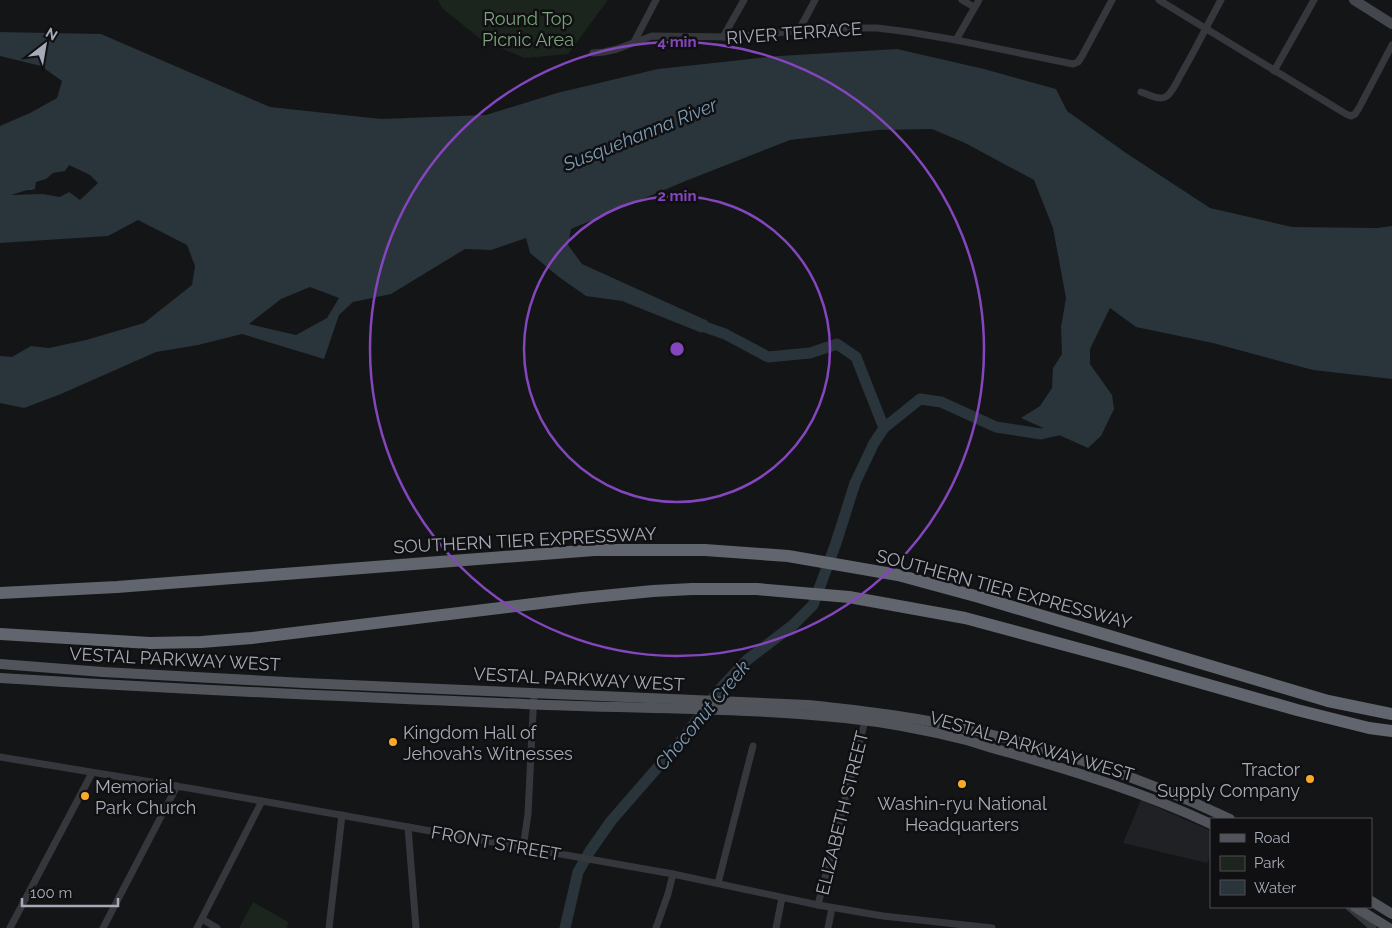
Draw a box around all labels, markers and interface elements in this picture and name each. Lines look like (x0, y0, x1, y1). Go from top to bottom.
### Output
park label: Round Top Picnic Area (482, 8, 574, 50)
street label: RIVER TERRACE (726, 18, 862, 48)
north arrow (20, 20, 70, 70)
text: N (43, 24, 60, 43)
text: 4 min (657, 33, 697, 51)
water label: Susquehanna River (559, 93, 722, 175)
text: 2 min (658, 187, 696, 205)
centre of rings (668, 340, 686, 358)
street label: SOUTHERN TIER EXPRESSWAY (393, 523, 657, 557)
street label: SOUTHERN TIER EXPRESSWAY (874, 545, 1134, 633)
street label: VESTAL PARKWAY WEST (69, 643, 281, 675)
water label: Choconut Creek (650, 656, 754, 774)
street label: VESTAL PARKWAY WEST (473, 663, 685, 695)
street label: VESTAL PARKWAY WEST (927, 707, 1137, 785)
place label: Kingdom Hall of Jehovah’s Witnesses (403, 722, 573, 764)
street label: ELIZABETH STREET (812, 729, 872, 897)
marker: Kingdom Hall of Jehovah’s Witnesses (387, 736, 399, 748)
place label: Tractor Supply Company (1157, 759, 1301, 801)
marker: Tractor Supply Company (1304, 773, 1316, 785)
place label: Memorial Park Church (95, 776, 196, 818)
marker: Washin-ryu National Headquarters (956, 778, 968, 790)
marker: Memorial Park Church (79, 790, 91, 802)
place label: Washin-ryu National Headquarters (877, 793, 1047, 835)
legend (1210, 818, 1372, 908)
street label: FRONT STREET (429, 821, 563, 865)
text: Road (1254, 829, 1290, 847)
text: Park (1254, 854, 1285, 872)
scale bar (22, 876, 119, 908)
text: Water (1254, 879, 1297, 897)
text: 100 m (30, 884, 72, 902)

